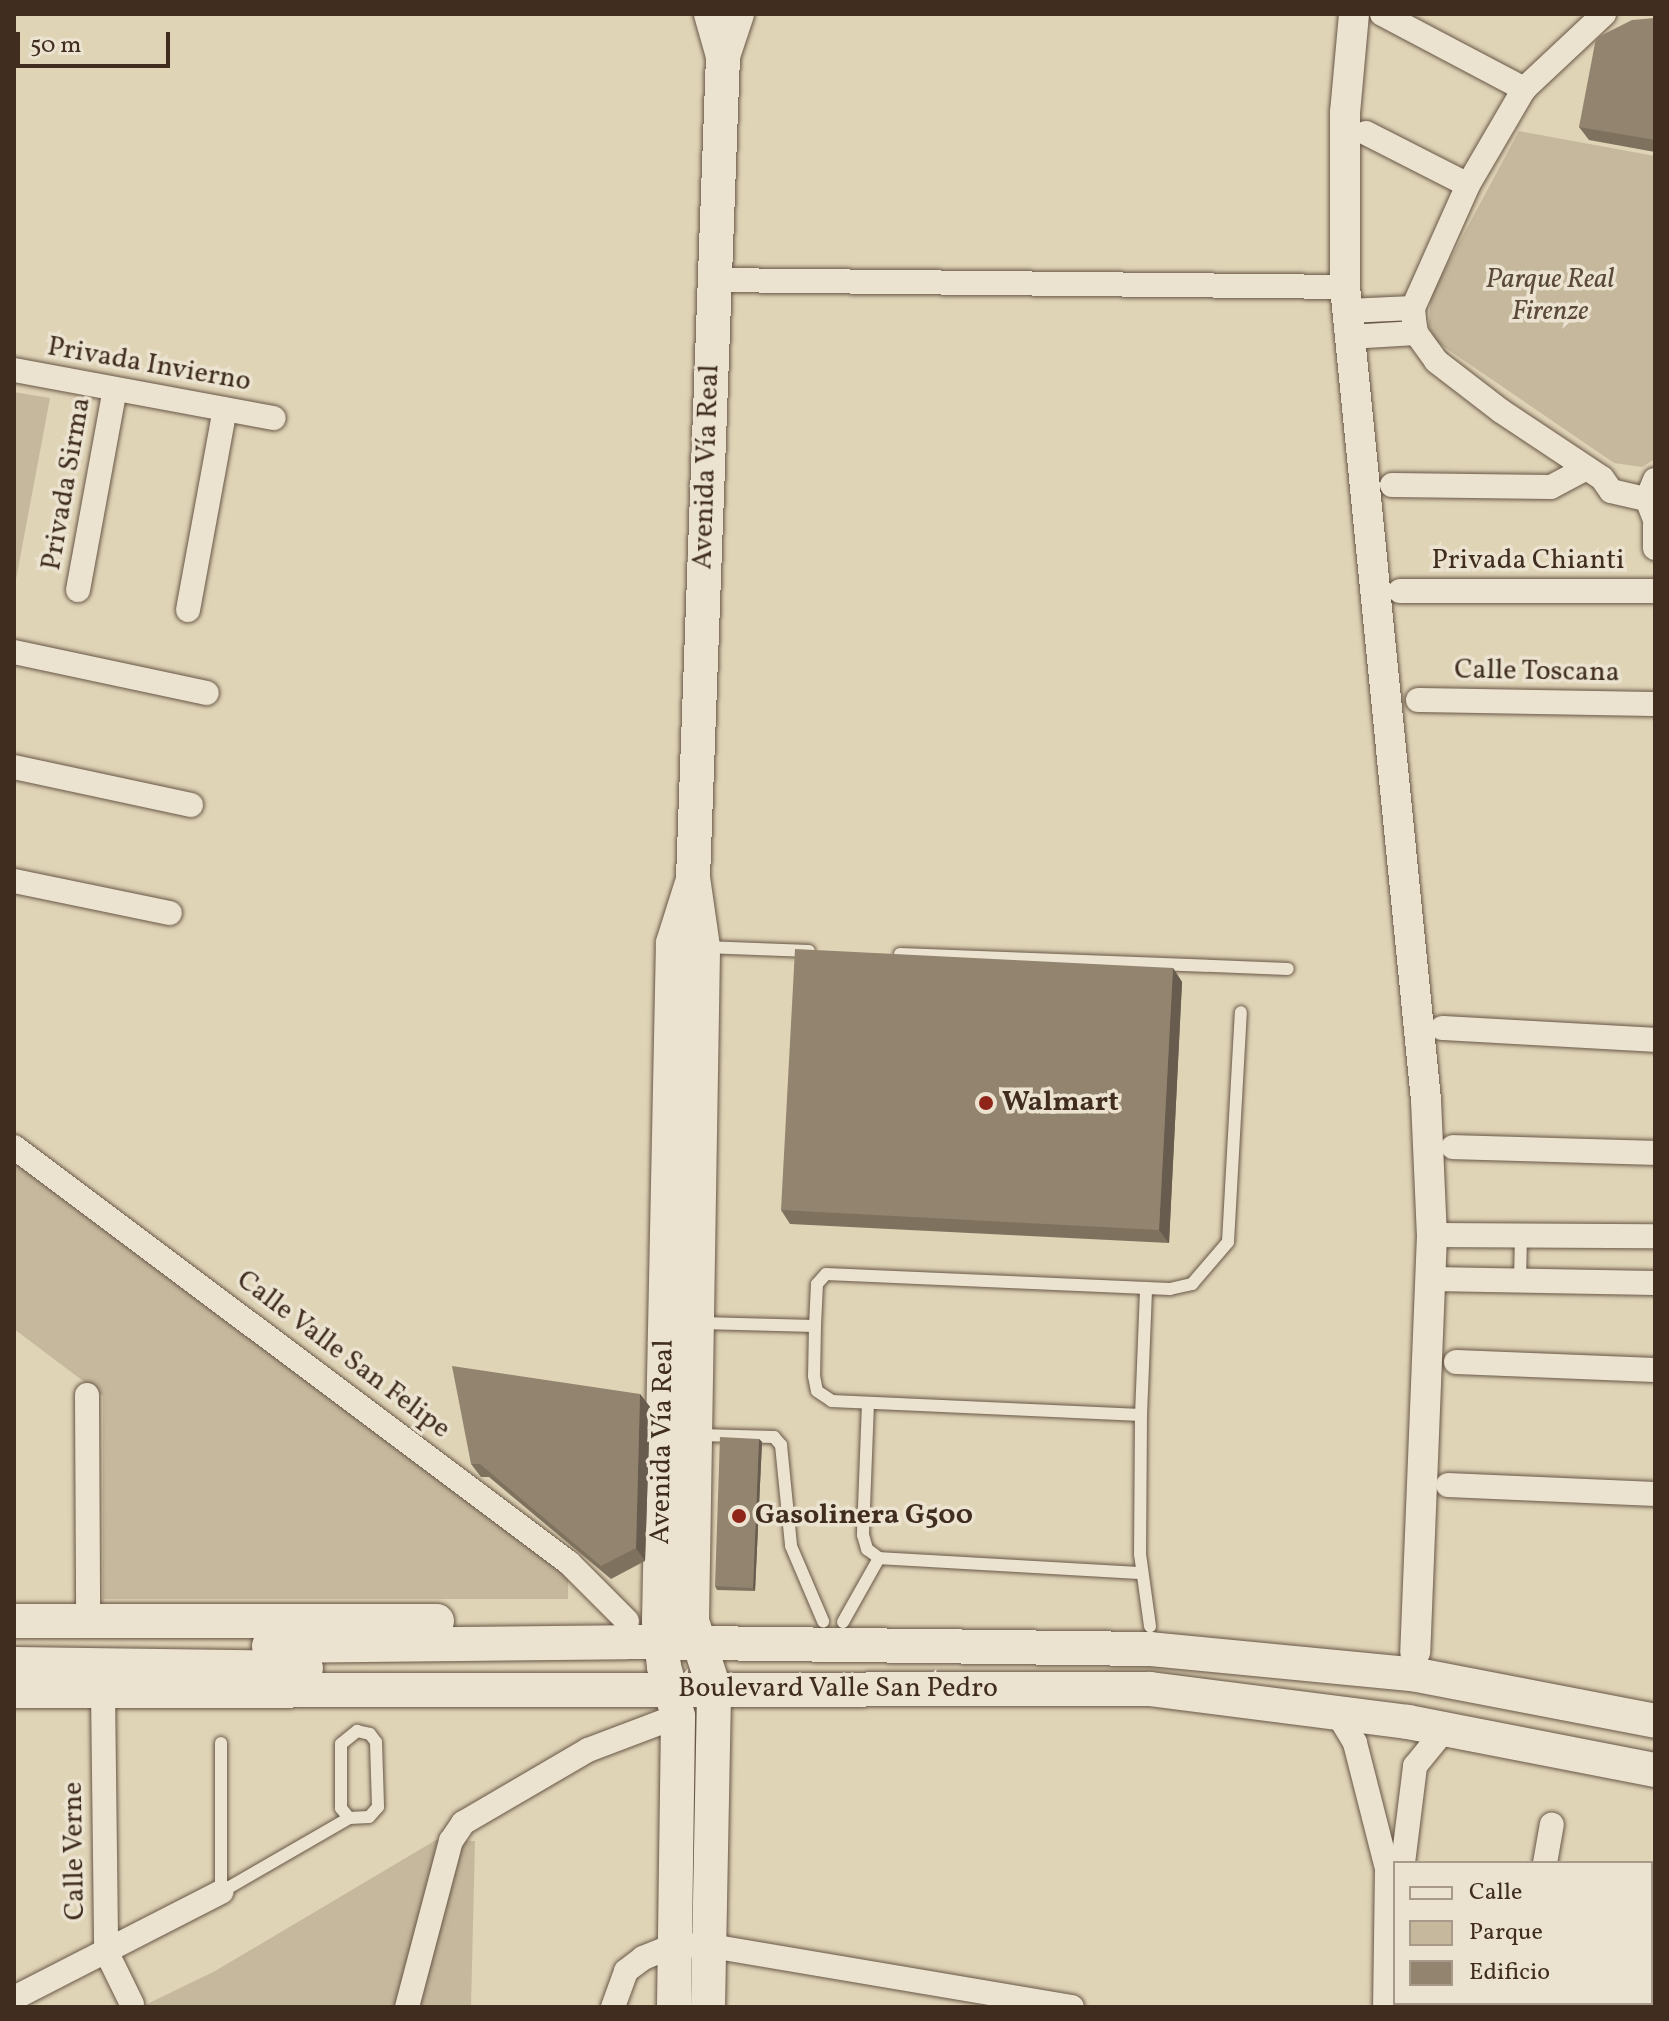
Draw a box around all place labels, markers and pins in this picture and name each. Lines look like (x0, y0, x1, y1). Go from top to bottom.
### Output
place label: Walmart (1002, 1086, 1119, 1120)
marker: Walmart (977, 1094, 995, 1112)
place label: Gasolinera G500 (755, 1499, 973, 1533)
marker: Gasolinera G500 (730, 1507, 748, 1525)

